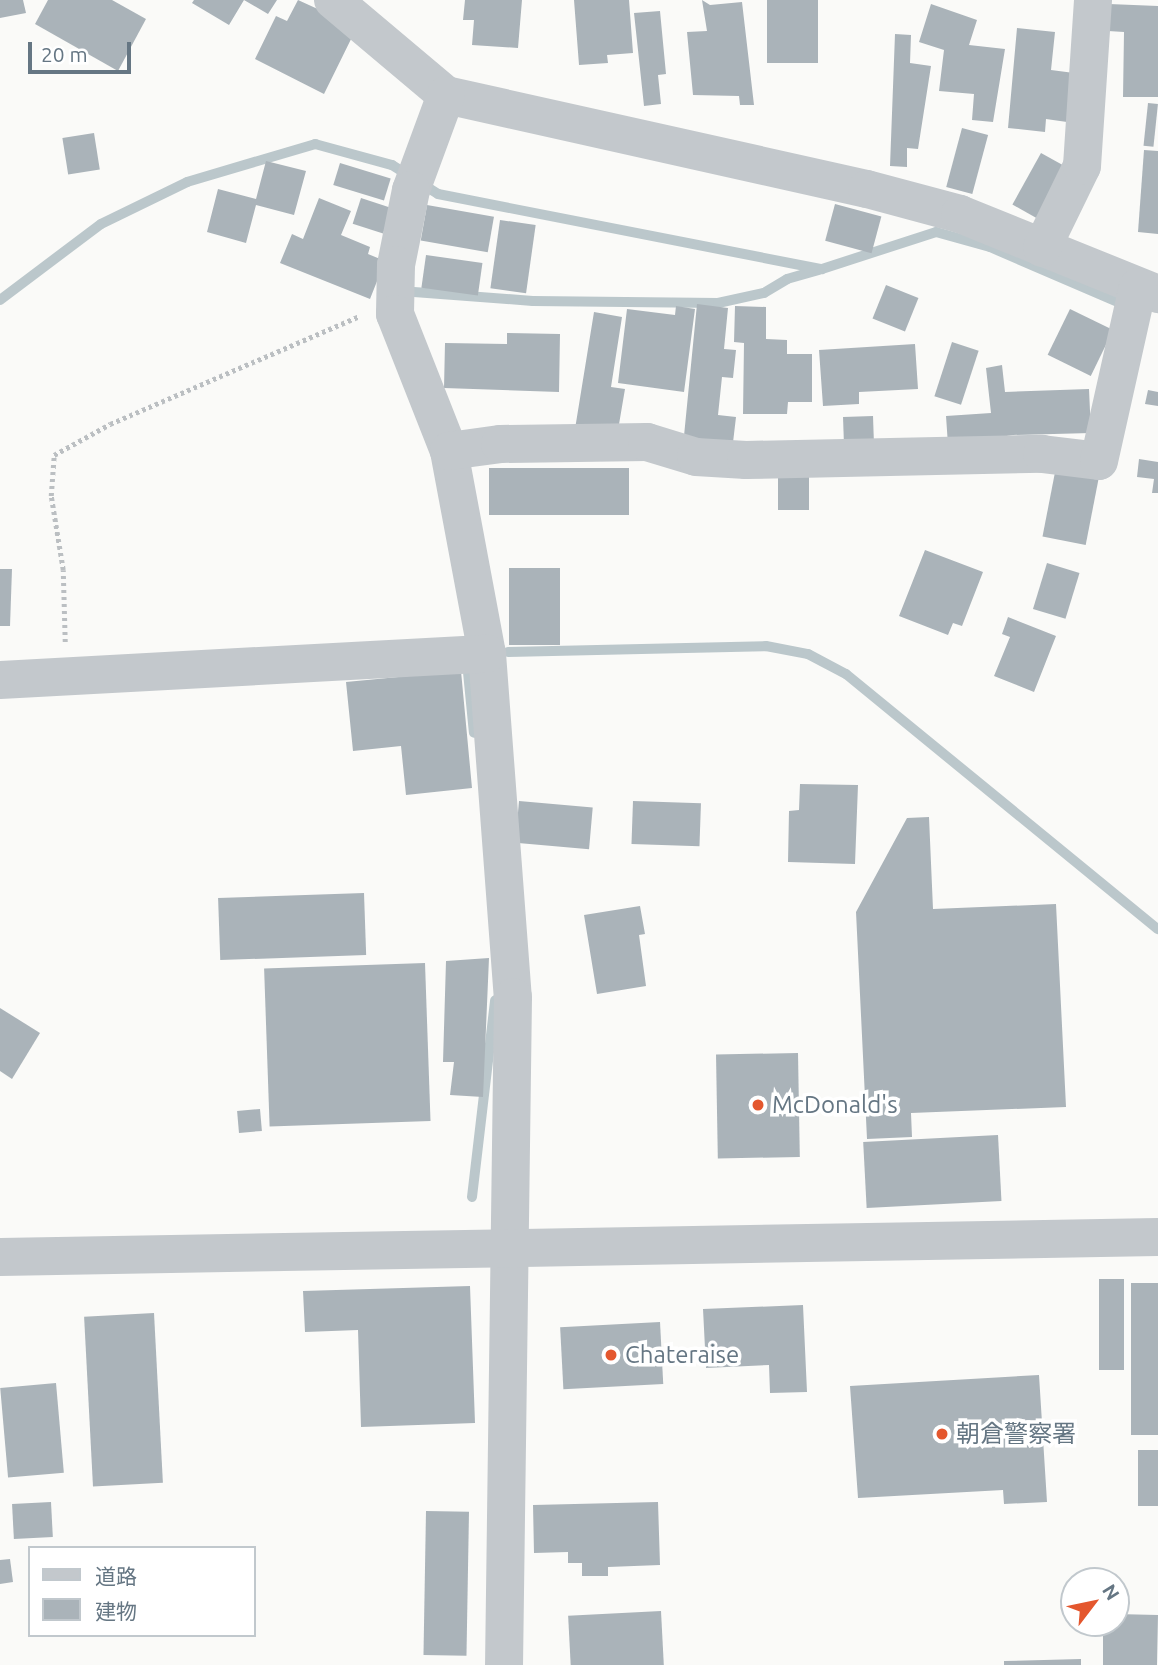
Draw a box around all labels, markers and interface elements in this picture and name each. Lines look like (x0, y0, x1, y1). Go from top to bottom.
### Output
scale bar (32, 28, 135, 72)
text: 20 m (41, 42, 88, 66)
place label: McDonald's (772, 1091, 898, 1119)
marker: McDonald's (750, 1097, 766, 1113)
place label: Chateraise (625, 1341, 739, 1369)
marker: Chateraise (603, 1347, 619, 1363)
place label: 朝倉警察署 (956, 1420, 1076, 1448)
marker: 朝倉警察署 (934, 1426, 950, 1442)
legend (28, 1546, 256, 1637)
text: 道路 (95, 1564, 137, 1588)
north arrow (1060, 1567, 1130, 1637)
text: N (1098, 1580, 1124, 1604)
text: 建物 (95, 1599, 137, 1623)

